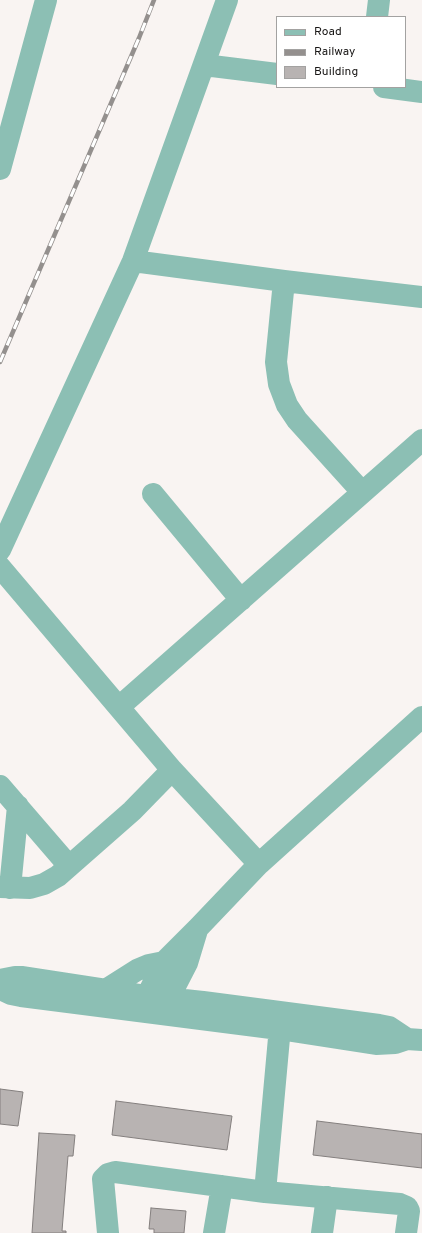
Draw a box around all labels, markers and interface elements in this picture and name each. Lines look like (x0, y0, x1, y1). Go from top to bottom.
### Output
legend (276, 16, 406, 88)
text: Road (314, 24, 342, 40)
text: Railway (314, 44, 355, 60)
text: Building (314, 64, 358, 80)

